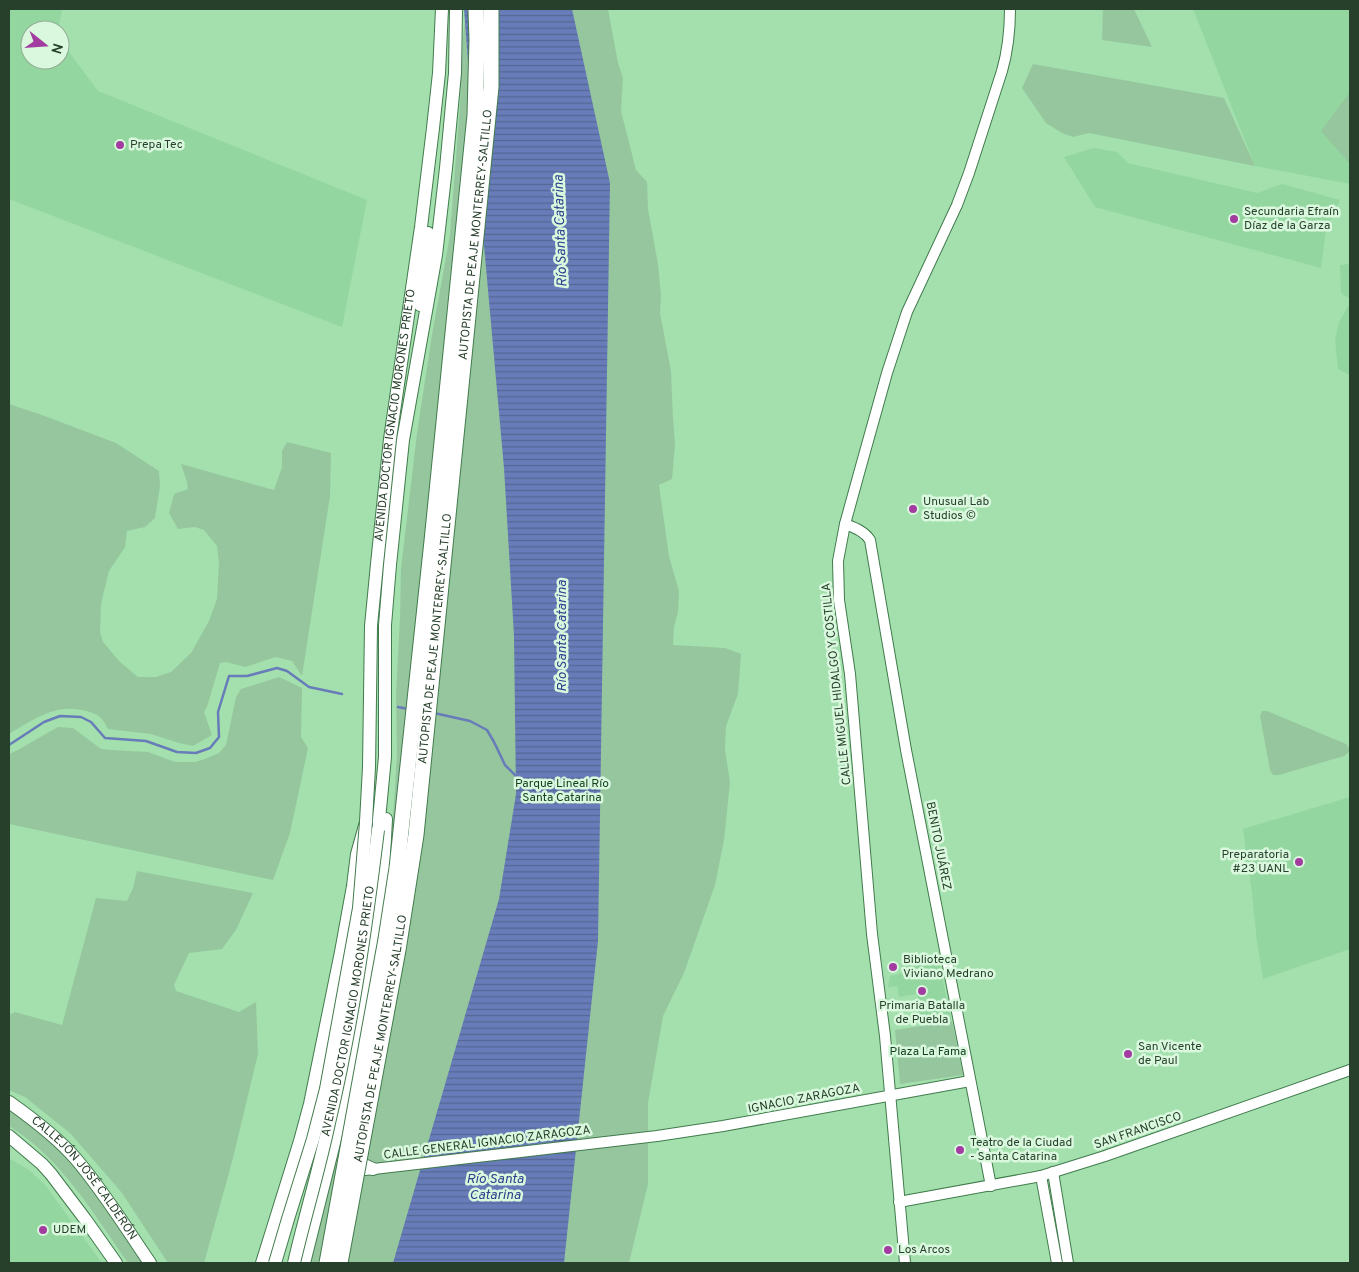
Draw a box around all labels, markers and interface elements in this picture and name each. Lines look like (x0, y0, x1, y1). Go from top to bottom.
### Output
north arrow (20, 20, 70, 70)
text: N (46, 41, 66, 56)
street label: AUTOPISTA DE PEAJE MONTERREY-SALTILLO (456, 109, 497, 361)
place label: Prepa Tec (130, 137, 183, 153)
marker: Prepa Tec (114, 139, 126, 151)
water label: Río Santa Catarina (551, 174, 571, 287)
place label: Secundaria Efraín Díaz de la Garza (1244, 204, 1339, 234)
marker: Secundaria Efraín Díaz de la Garza (1228, 213, 1240, 225)
street label: AVENIDA DOCTOR IGNACIO MORONES PRIETO (371, 288, 420, 542)
place label: Unusual Lab Studios © (923, 494, 989, 524)
marker: Unusual Lab Studios © (907, 503, 919, 515)
street label: AUTOPISTA DE PEAJE MONTERREY-SALTILLO (415, 513, 456, 765)
water label: Río Santa Catarina (554, 579, 571, 692)
street label: CALLE MIGUEL HIDALGO Y COSTILLA (818, 582, 856, 786)
park label: Parque Lineal Río Santa Catarina (515, 776, 609, 806)
street label: BENITO JUÁREZ (922, 800, 954, 892)
place label: Preparatoria #23 UANL (1221, 847, 1289, 877)
marker: Preparatoria #23 UANL (1293, 856, 1305, 868)
street label: AVENIDA DOCTOR IGNACIO MORONES PRIETO (318, 885, 379, 1138)
street label: AUTOPISTA DE PEAJE MONTERREY-SALTILLO (351, 914, 411, 1164)
place label: Biblioteca Viviano Medrano (903, 952, 994, 982)
marker: Biblioteca Viviano Medrano (887, 961, 899, 973)
marker: Primaria Batalla de Puebla (916, 985, 928, 997)
place label: Primaria Batalla de Puebla (879, 998, 965, 1028)
place label: San Vicente de Paul (1138, 1039, 1202, 1069)
park label: Plaza La Fama (890, 1044, 966, 1060)
marker: San Vicente de Paul (1122, 1048, 1134, 1060)
street label: IGNACIO ZARAGOZA (747, 1080, 861, 1118)
street label: SAN FRANCISCO (1092, 1109, 1184, 1153)
street label: CALLEJÓN JOSÉ CALDERÓN (28, 1113, 140, 1243)
street label: CALLE GENERAL IGNACIO ZARAGOZA (383, 1122, 591, 1164)
place label: Teatro de la Ciudad - Santa Catarina (970, 1135, 1072, 1165)
marker: Teatro de la Ciudad - Santa Catarina (954, 1144, 966, 1156)
water label: Río Santa Catarina (466, 1171, 525, 1204)
place label: UDEM (53, 1222, 86, 1238)
marker: UDEM (37, 1224, 49, 1236)
place label: Los Arcos (898, 1242, 950, 1258)
marker: Los Arcos (882, 1244, 894, 1256)

